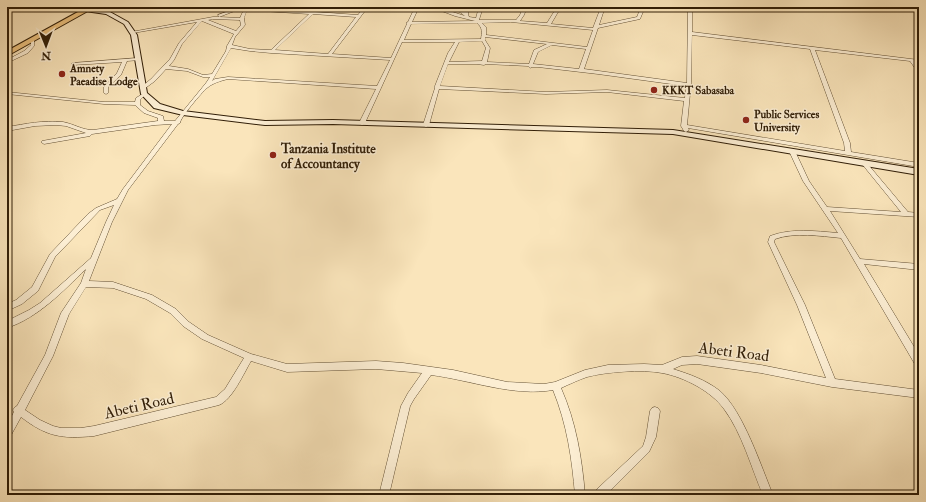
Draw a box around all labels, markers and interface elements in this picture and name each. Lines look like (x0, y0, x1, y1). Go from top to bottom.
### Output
north arrow (26, 26, 66, 66)
text: N (40, 49, 52, 62)
place label: Amnety Paeadise Lodge (69, 62, 138, 89)
marker: Amnety Paeadise Lodge (57, 69, 67, 79)
place label: KKKT Sabasaba (662, 84, 735, 97)
marker: KKKT Sabasaba (649, 85, 659, 95)
place label: Public Services University (754, 108, 819, 135)
marker: Public Services University (741, 115, 751, 125)
place label: Tanzania Institute of Accountancy (280, 141, 376, 173)
marker: Tanzania Institute of Accountancy (268, 150, 278, 160)
street label: Abeti Road (696, 338, 770, 366)
street label: Abeti Road (101, 388, 176, 424)

